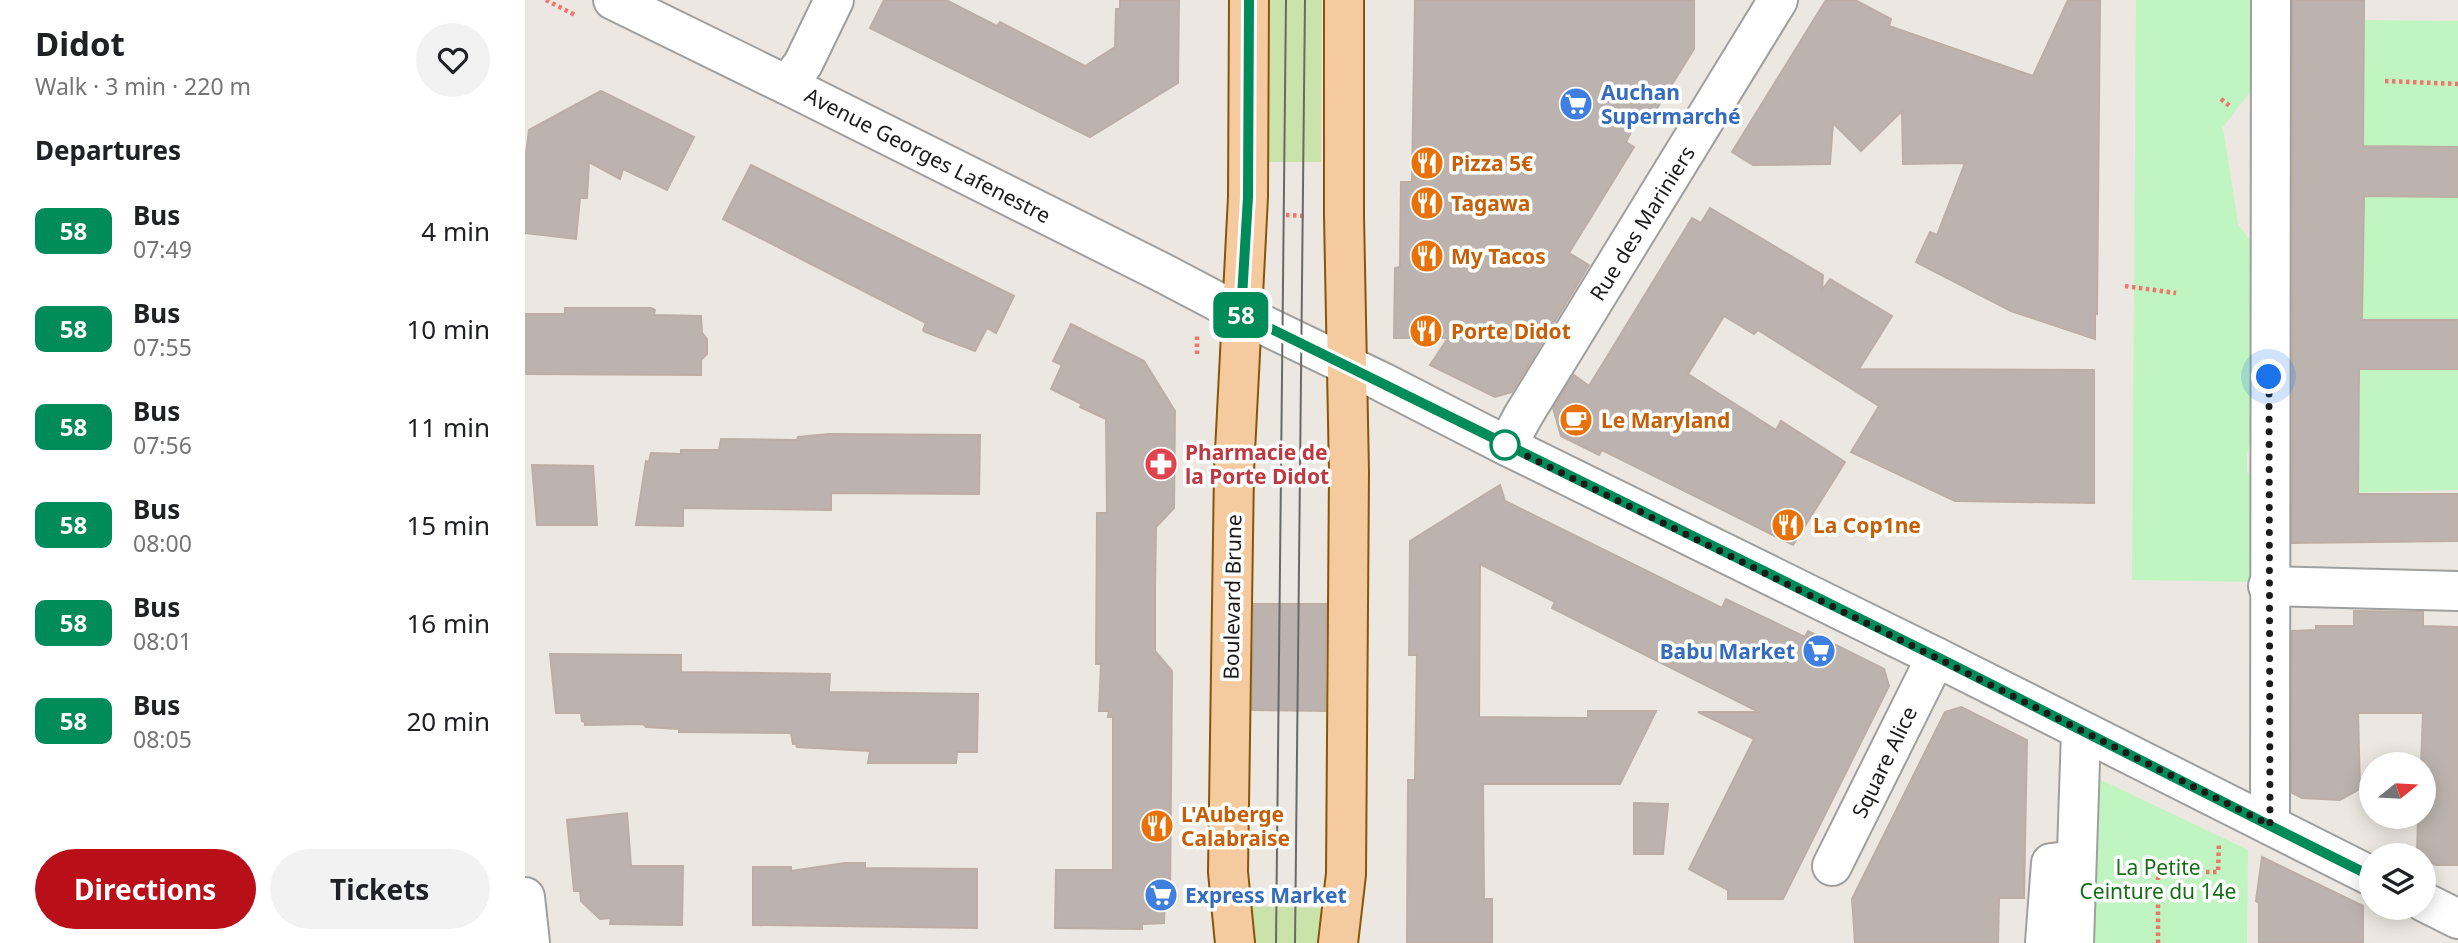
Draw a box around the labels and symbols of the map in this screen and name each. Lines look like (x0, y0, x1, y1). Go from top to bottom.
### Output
place label: Auchan Supermarché (1601, 78, 1740, 130)
street label: Avenue Georges Lafenestre (800, 81, 1056, 229)
supermarket icon: Auchan Supermarché (1557, 85, 1595, 123)
street label: Rue des Mariniers (1583, 140, 1701, 306)
restaurant icon: Pizza 5€ (1408, 144, 1446, 182)
place label: Pizza 5€ (1451, 149, 1533, 177)
restaurant icon: Tagawa (1408, 184, 1446, 222)
place label: Tagawa (1451, 189, 1530, 217)
restaurant icon: My Tacos (1408, 237, 1446, 275)
place label: My Tacos (1451, 242, 1546, 270)
line badge: 58 (1209, 292, 1273, 338)
restaurant icon: Porte Didot (1407, 312, 1445, 350)
place label: Porte Didot (1451, 317, 1571, 345)
your location (2251, 359, 2286, 394)
cafe icon: Le Maryland (1557, 401, 1595, 439)
place label: Le Maryland (1601, 406, 1730, 434)
unlabelled marker (1490, 430, 1520, 460)
place label: Pharmacie de la Porte Didot (1185, 438, 1329, 490)
pharmacy icon: Pharmacie de la Porte Didot (1142, 445, 1180, 483)
restaurant icon: La Cop1ne (1769, 506, 1807, 544)
place label: La Cop1ne (1813, 511, 1921, 539)
street label: Boulevard Brune (1217, 514, 1247, 680)
supermarket icon: Babu Market (1800, 632, 1838, 670)
place label: Babu Market (1660, 637, 1795, 665)
street label: Square Alice (1845, 702, 1923, 822)
north arrow (2359, 752, 2436, 830)
place label: L'Auberge Calabraise (1181, 800, 1290, 852)
restaurant icon: L'Auberge Calabraise (1138, 807, 1176, 845)
park label: La Petite Ceinture du 14e (2080, 853, 2236, 905)
supermarket icon: Express Market (1142, 876, 1180, 914)
place label: Express Market (1185, 881, 1347, 909)

